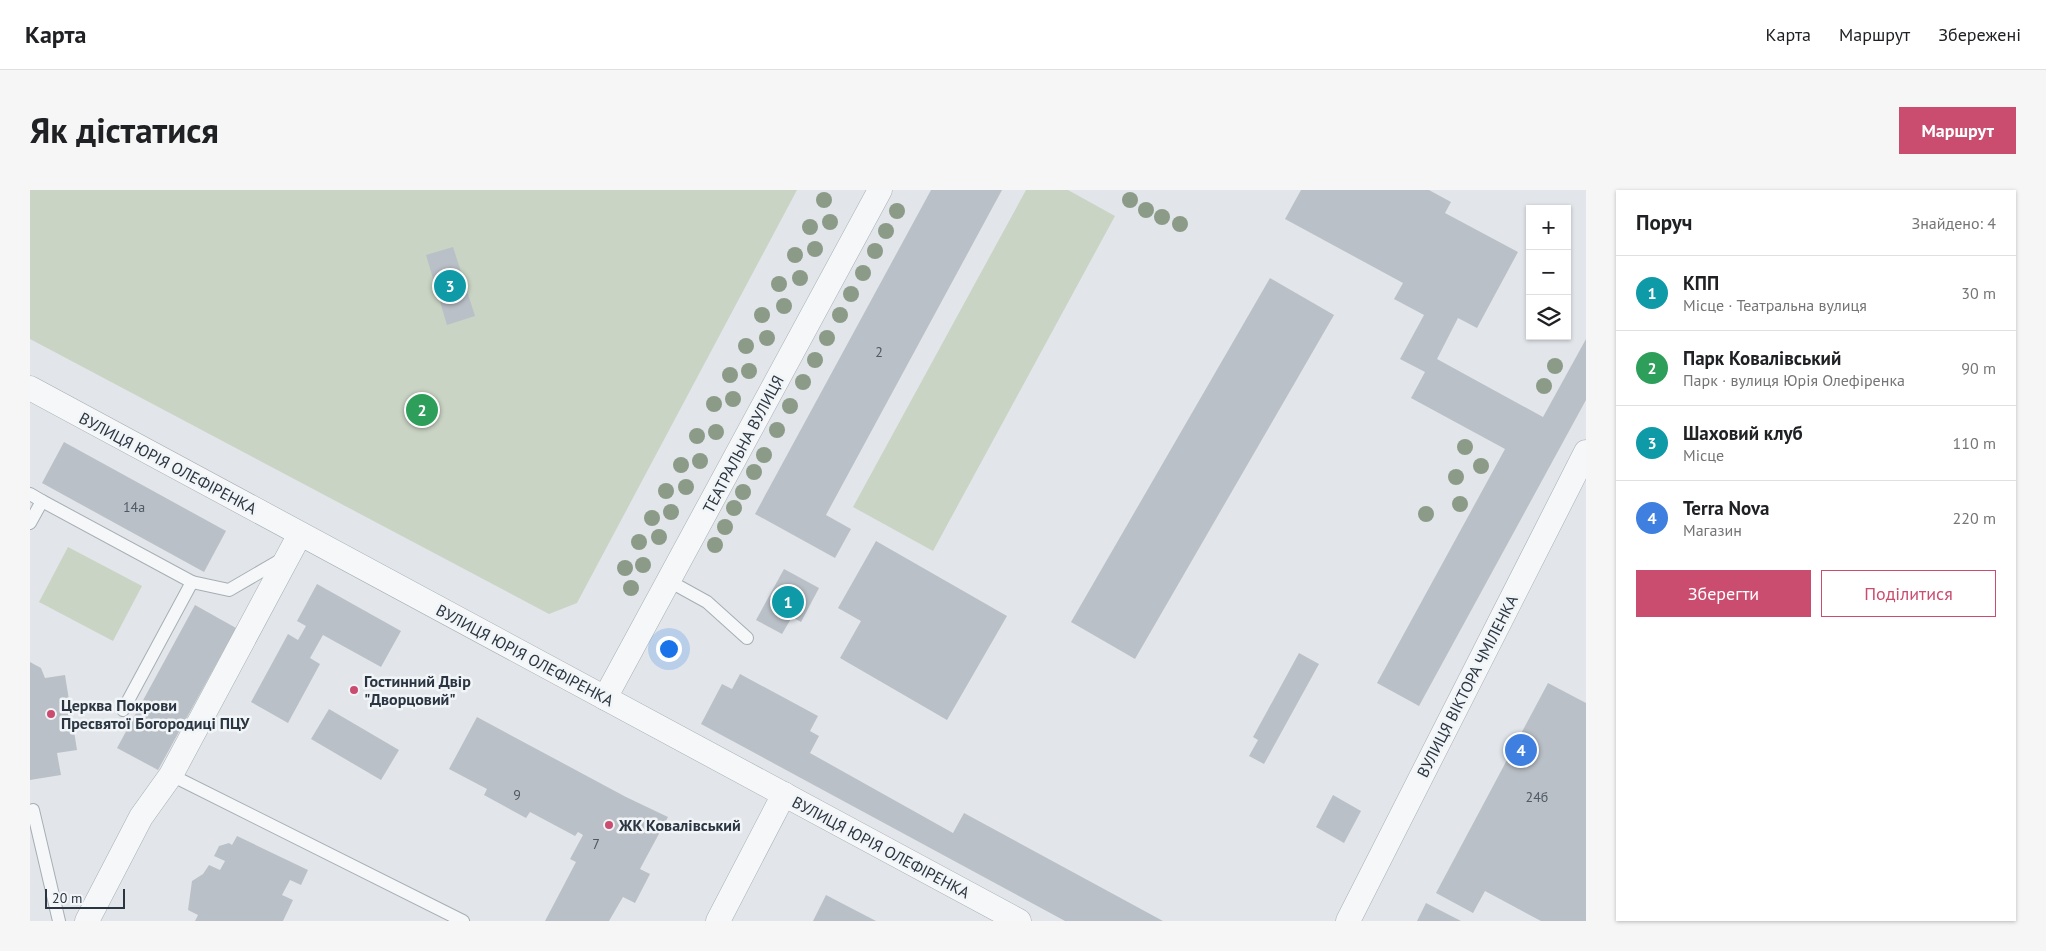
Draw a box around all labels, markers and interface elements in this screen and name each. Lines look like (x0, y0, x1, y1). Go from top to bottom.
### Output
text: Карта (25, 19, 87, 50)
text: Карта (1766, 23, 1811, 46)
text: Маршрут (1839, 23, 1910, 46)
text: Збережені (1938, 23, 2021, 46)
text: Як дістатися (30, 107, 219, 153)
button: Маршрут (1899, 107, 2016, 154)
map controls (1526, 205, 1571, 340)
button: + (1526, 205, 1571, 250)
text: Поруч (1636, 209, 1692, 236)
text: Знайдено: 4 (1912, 213, 1996, 233)
button: − (1526, 250, 1571, 295)
pin: 3 (434, 267, 466, 305)
text: КПП (1683, 271, 1719, 295)
text: 1 (1647, 283, 1657, 303)
text: 30 m (1961, 283, 1996, 303)
button: layers (1526, 295, 1571, 340)
text: Місце · Театральна вулиця (1683, 295, 1867, 315)
house number: 2 (875, 343, 883, 361)
text: Парк Ковалівський (1683, 346, 1841, 370)
text: 2 (1647, 358, 1657, 378)
text: 90 m (1961, 358, 1996, 378)
text: Парк · вулиця Юрія Олефіренка (1683, 370, 1905, 390)
street label: ТЕАТРАЛЬНА ВУЛИЦЯ (698, 372, 788, 516)
pin: 2 (406, 391, 438, 429)
street label: ВУЛИЦЯ ЮРІЯ ОЛЕФІРЕНКА (76, 408, 261, 519)
text: Шаховий клуб (1683, 421, 1803, 445)
text: 3 (1647, 433, 1657, 453)
text: 110 m (1953, 433, 1996, 453)
text: Місце (1683, 445, 1724, 465)
text: Terra Nova (1683, 496, 1770, 520)
house number: 14а (123, 498, 145, 516)
text: 4 (1647, 508, 1657, 528)
text: 220 m (1953, 508, 1996, 528)
text: Магазин (1683, 520, 1742, 540)
button: Зберегти (1636, 570, 1811, 617)
button: Поділитися (1821, 570, 1996, 617)
pin: 1 (772, 583, 804, 621)
street label: ВУЛИЦЯ ВІКТОРА ЧМІЛЕНКА (1412, 591, 1522, 781)
street label: ВУЛИЦЯ ЮРІЯ ОЛЕФІРЕНКА (433, 600, 618, 711)
your location (656, 636, 682, 662)
place label: Гостинний Двір "Дворцовий" (364, 671, 471, 709)
marker: Гостинний Двір "Дворцовий" (348, 684, 360, 696)
place label: Церква Покрови Пресвятої Богородиці ПЦУ (61, 695, 250, 733)
marker: Церква Покрови Пресвятої Богородиці ПЦУ (45, 708, 57, 720)
pin: 4 (1505, 731, 1537, 769)
house number: 9 (513, 786, 521, 804)
house number: 24б (1526, 788, 1548, 806)
street label: ВУЛИЦЯ ЮРІЯ ОЛЕФІРЕНКА (789, 792, 974, 903)
place label: ЖК Ковалівський (618, 815, 741, 835)
marker: ЖК Ковалівський (603, 819, 615, 831)
house number: 7 (592, 835, 600, 853)
scale bar (45, 886, 125, 909)
text: 20 m (52, 889, 82, 907)

